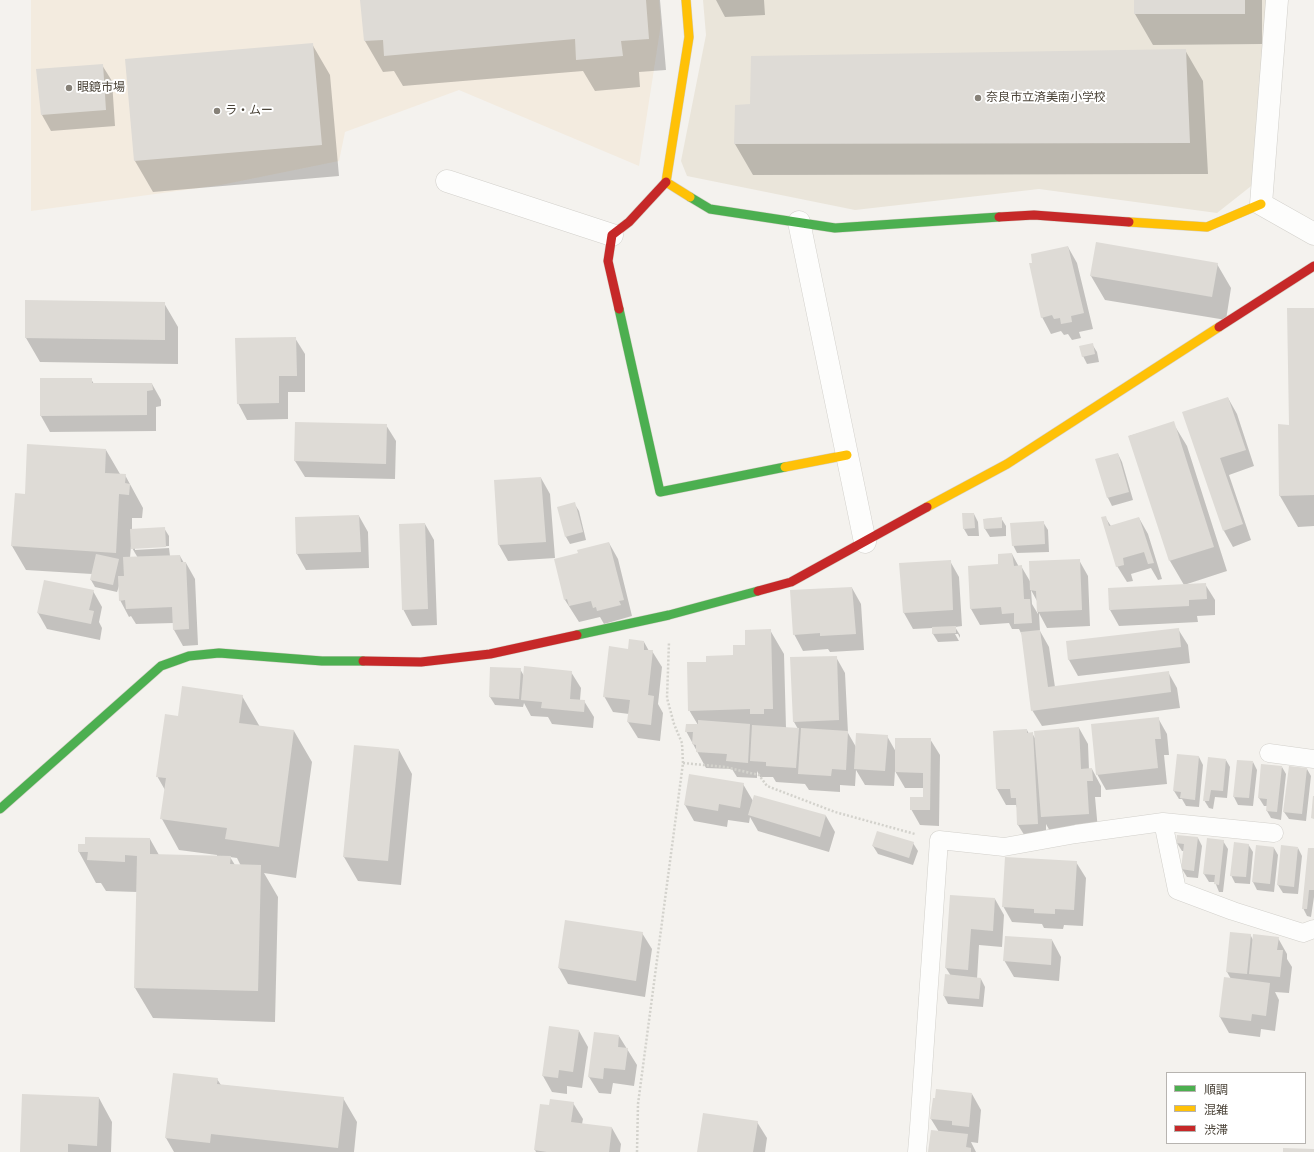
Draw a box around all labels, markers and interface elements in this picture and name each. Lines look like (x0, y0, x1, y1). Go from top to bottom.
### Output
place label: 眼鏡市場 (77, 81, 125, 95)
marker: 眼鏡市場 (64, 83, 74, 93)
place label: 奈良市立済美南小学校 (986, 91, 1106, 105)
marker: 奈良市立済美南小学校 (973, 93, 983, 103)
place label: ラ・ムー (225, 104, 273, 118)
marker: ラ・ムー (212, 106, 222, 116)
legend (1166, 1072, 1306, 1144)
text: 順調 (1204, 1082, 1228, 1097)
text: 混雑 (1204, 1102, 1228, 1117)
text: 渋滞 (1204, 1122, 1228, 1137)

